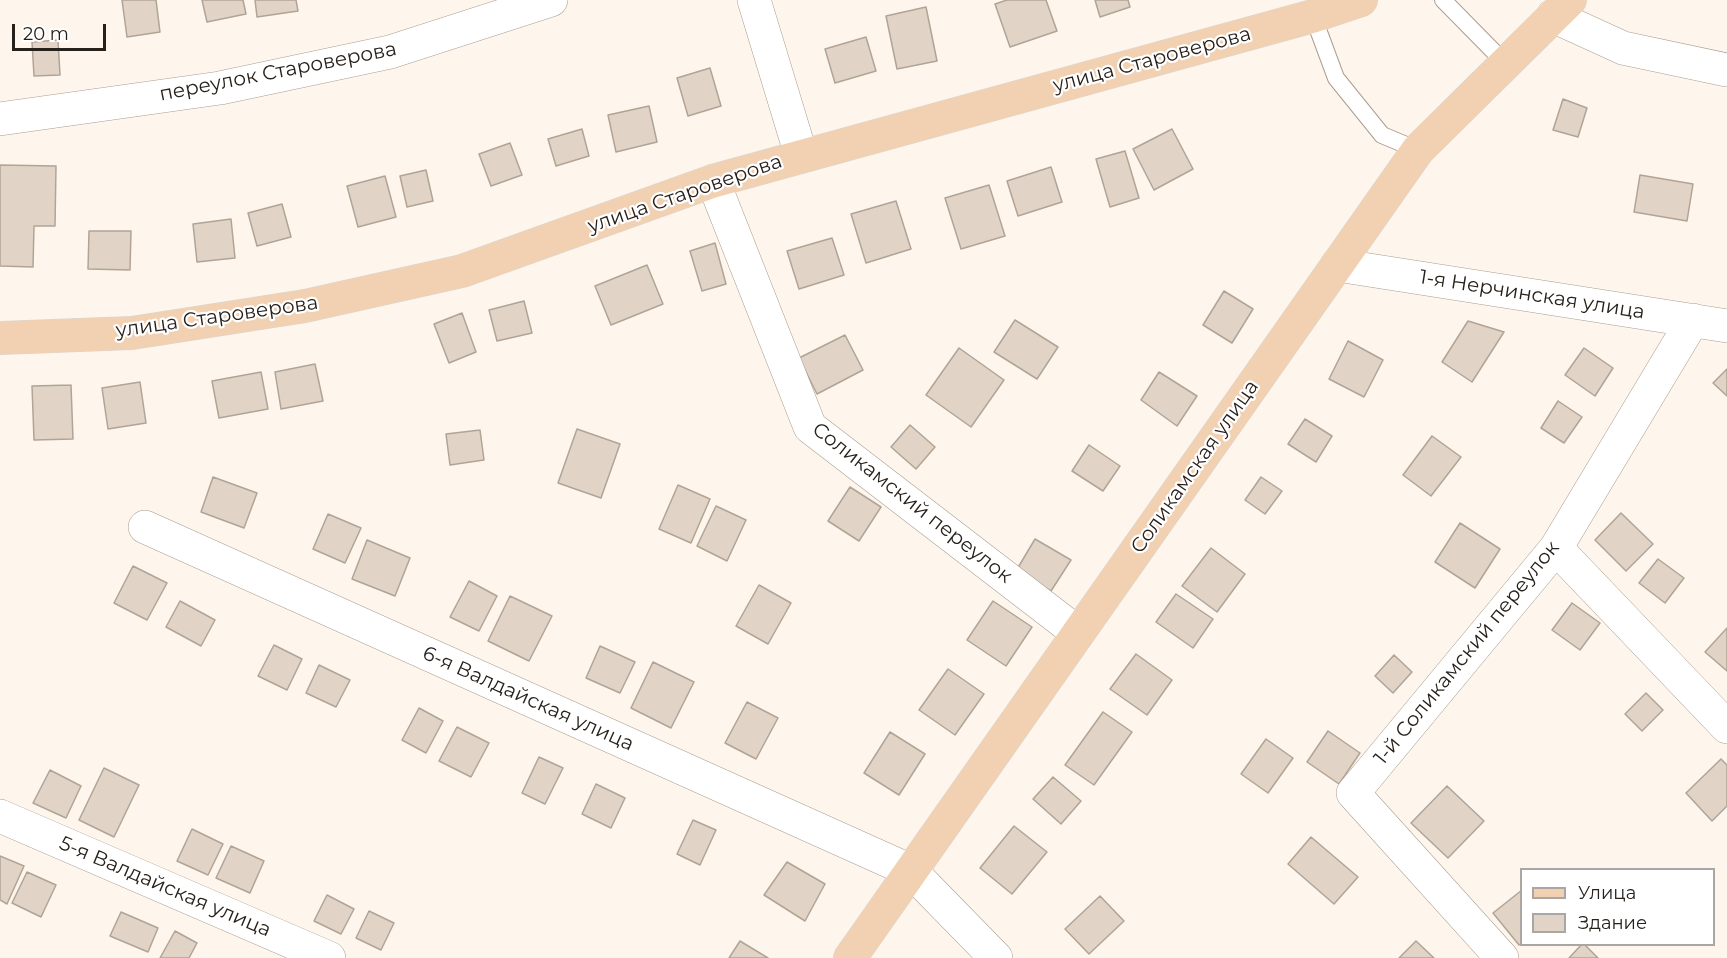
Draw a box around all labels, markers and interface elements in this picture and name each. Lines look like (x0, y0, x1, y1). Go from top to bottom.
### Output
scale bar (15, 12, 110, 50)
street label: улица Староверова (1050, 22, 1254, 98)
text: 20 m (23, 23, 69, 45)
street label: переулок Староверова (157, 37, 399, 107)
street label: улица Староверова (585, 149, 785, 239)
street label: 1-я Нерчинская улица (1418, 265, 1646, 325)
street label: улица Староверова (114, 291, 320, 343)
street label: Соликамская улица (1126, 376, 1264, 558)
street label: Соликамский переулок (807, 418, 1017, 588)
street label: 1-й Соликамский переулок (1369, 536, 1565, 770)
street label: 6-я Валдайская улица (419, 642, 637, 756)
street label: 5-я Валдайская улица (55, 831, 275, 943)
legend (1520, 868, 1715, 946)
text: Улица (1578, 882, 1636, 904)
text: Здание (1578, 912, 1647, 934)

